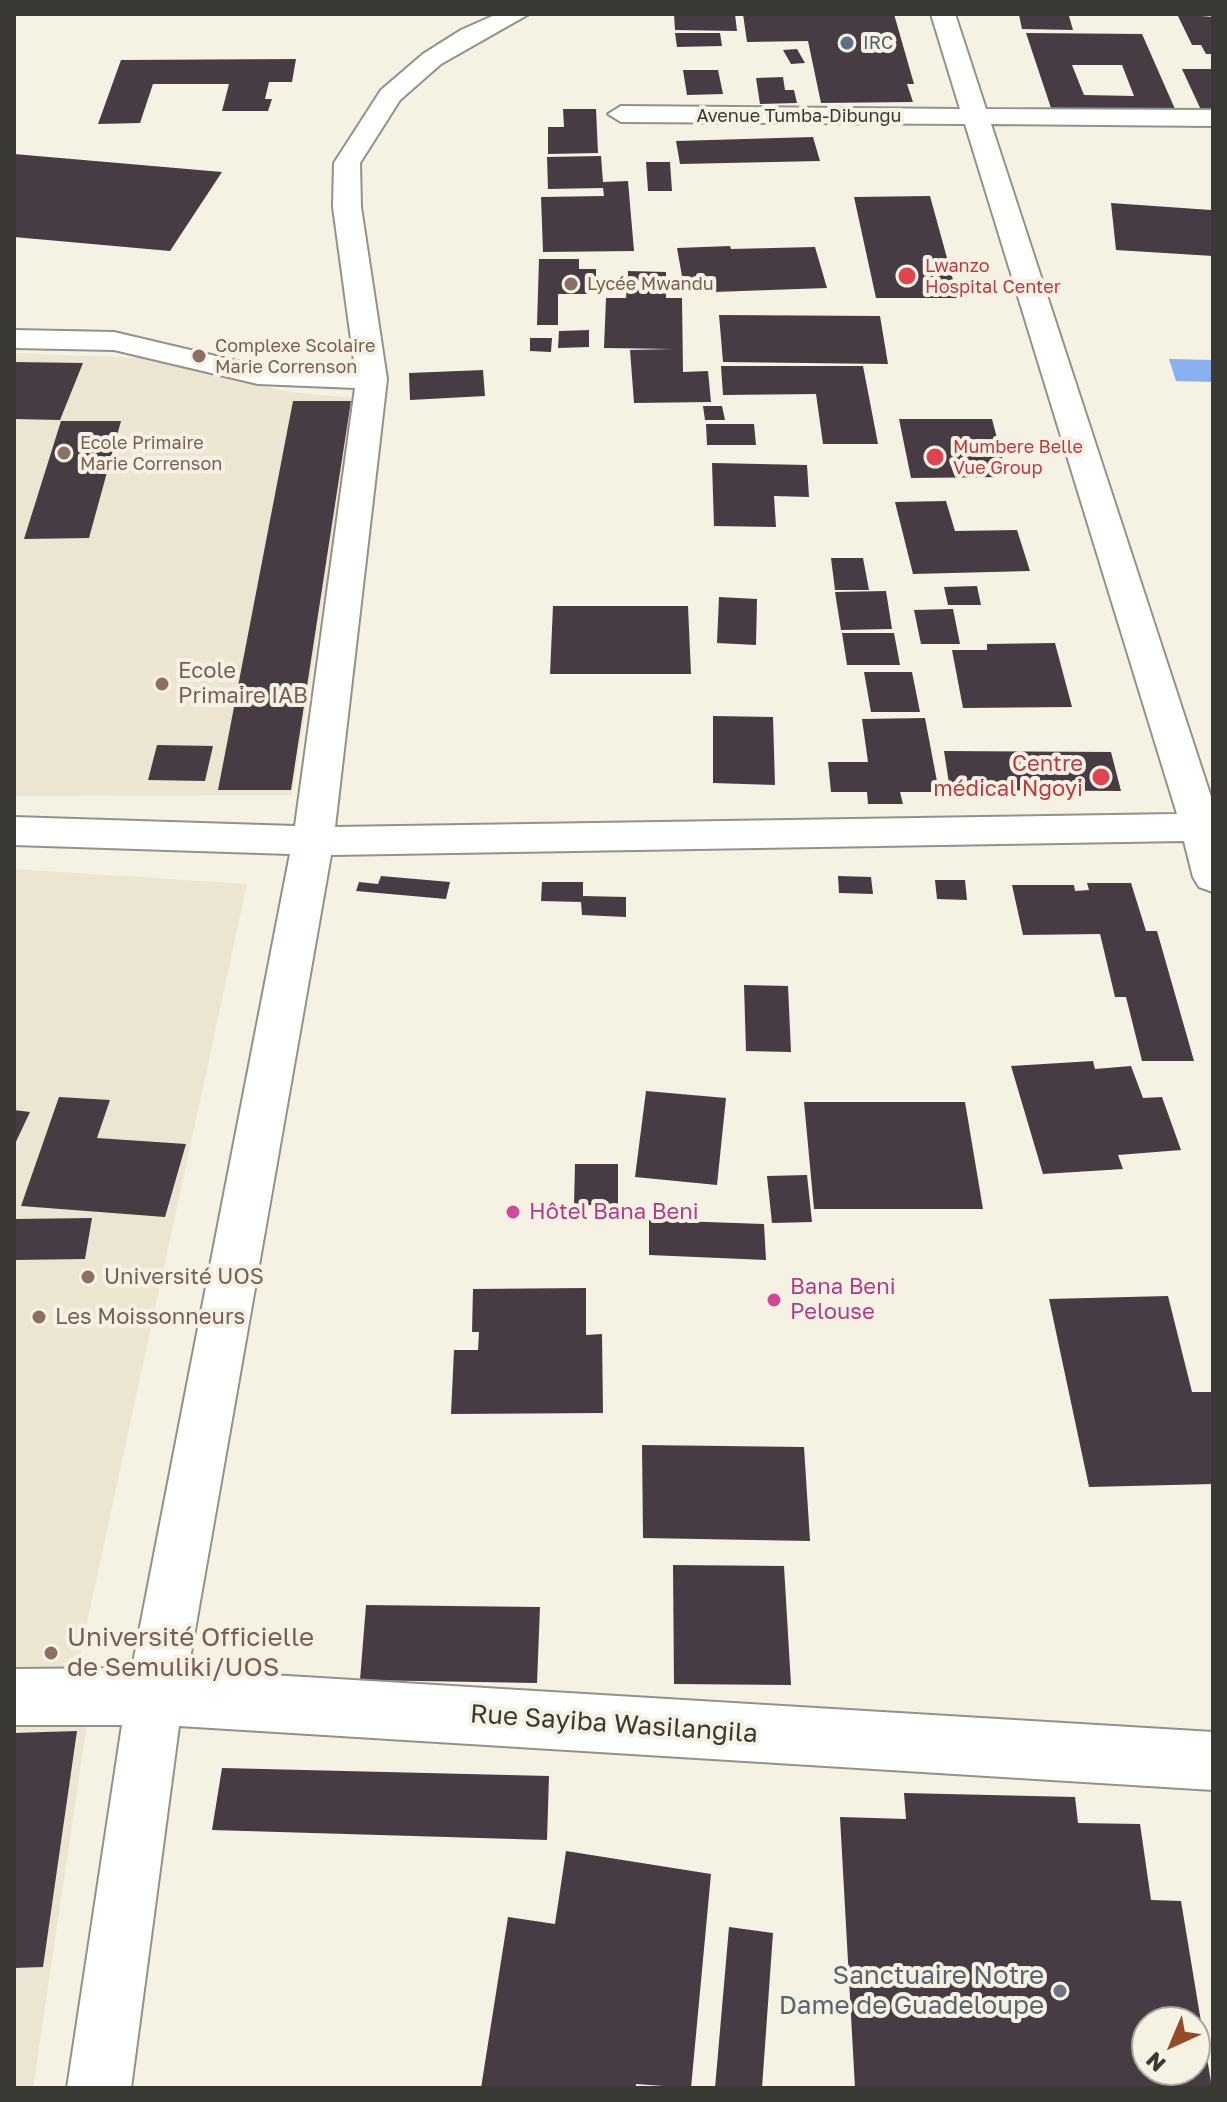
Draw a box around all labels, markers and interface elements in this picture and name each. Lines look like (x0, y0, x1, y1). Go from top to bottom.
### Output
place label: IRC (863, 32, 893, 54)
marker: IRC (838, 34, 856, 52)
street label: Avenue Tumba-Dibungu (697, 105, 901, 127)
place label: Lwanzo Hospital Center (925, 255, 1061, 298)
marker: Lwanzo Hospital Center (896, 265, 918, 287)
place label: Lycée Mwandu (587, 273, 714, 295)
marker: Lycée Mwandu (562, 275, 580, 293)
place label: Complexe Scolaire Marie Correnson (215, 335, 375, 378)
marker: Complexe Scolaire Marie Correnson (190, 347, 208, 365)
place label: Ecole Primaire Marie Correnson (80, 432, 222, 474)
place label: Mumbere Belle Vue Group (953, 436, 1083, 478)
marker: Ecole Primaire Marie Correnson (55, 444, 73, 462)
marker: Mumbere Belle Vue Group (924, 446, 946, 468)
place label: Ecole Primaire IAB (178, 658, 308, 710)
marker: Ecole Primaire IAB (153, 675, 171, 693)
place label: Centre médical Ngoyi (933, 751, 1083, 802)
marker: Centre médical Ngoyi (1090, 766, 1112, 788)
place label: Hôtel Bana Beni (529, 1199, 699, 1225)
marker: Hôtel Bana Beni (504, 1203, 522, 1221)
place label: Université UOS (104, 1264, 264, 1290)
marker: Université UOS (79, 1268, 97, 1286)
place label: Bana Beni Pelouse (790, 1274, 896, 1326)
marker: Bana Beni Pelouse (765, 1291, 783, 1309)
place label: Les Moissonneurs (55, 1304, 245, 1330)
marker: Les Moissonneurs (30, 1308, 48, 1326)
place label: Université Officielle de Semuliki/UOS (67, 1622, 314, 1684)
marker: Université Officielle de Semuliki/UOS (42, 1644, 60, 1662)
street label: Rue Sayiba Wasilangila (469, 1698, 759, 1750)
place label: Sanctuaire Notre Dame de Guadeloupe (779, 1960, 1044, 2022)
marker: Sanctuaire Notre Dame de Guadeloupe (1051, 1982, 1069, 2000)
north arrow (1131, 2006, 1211, 2086)
text: N (1140, 2047, 1171, 2078)

